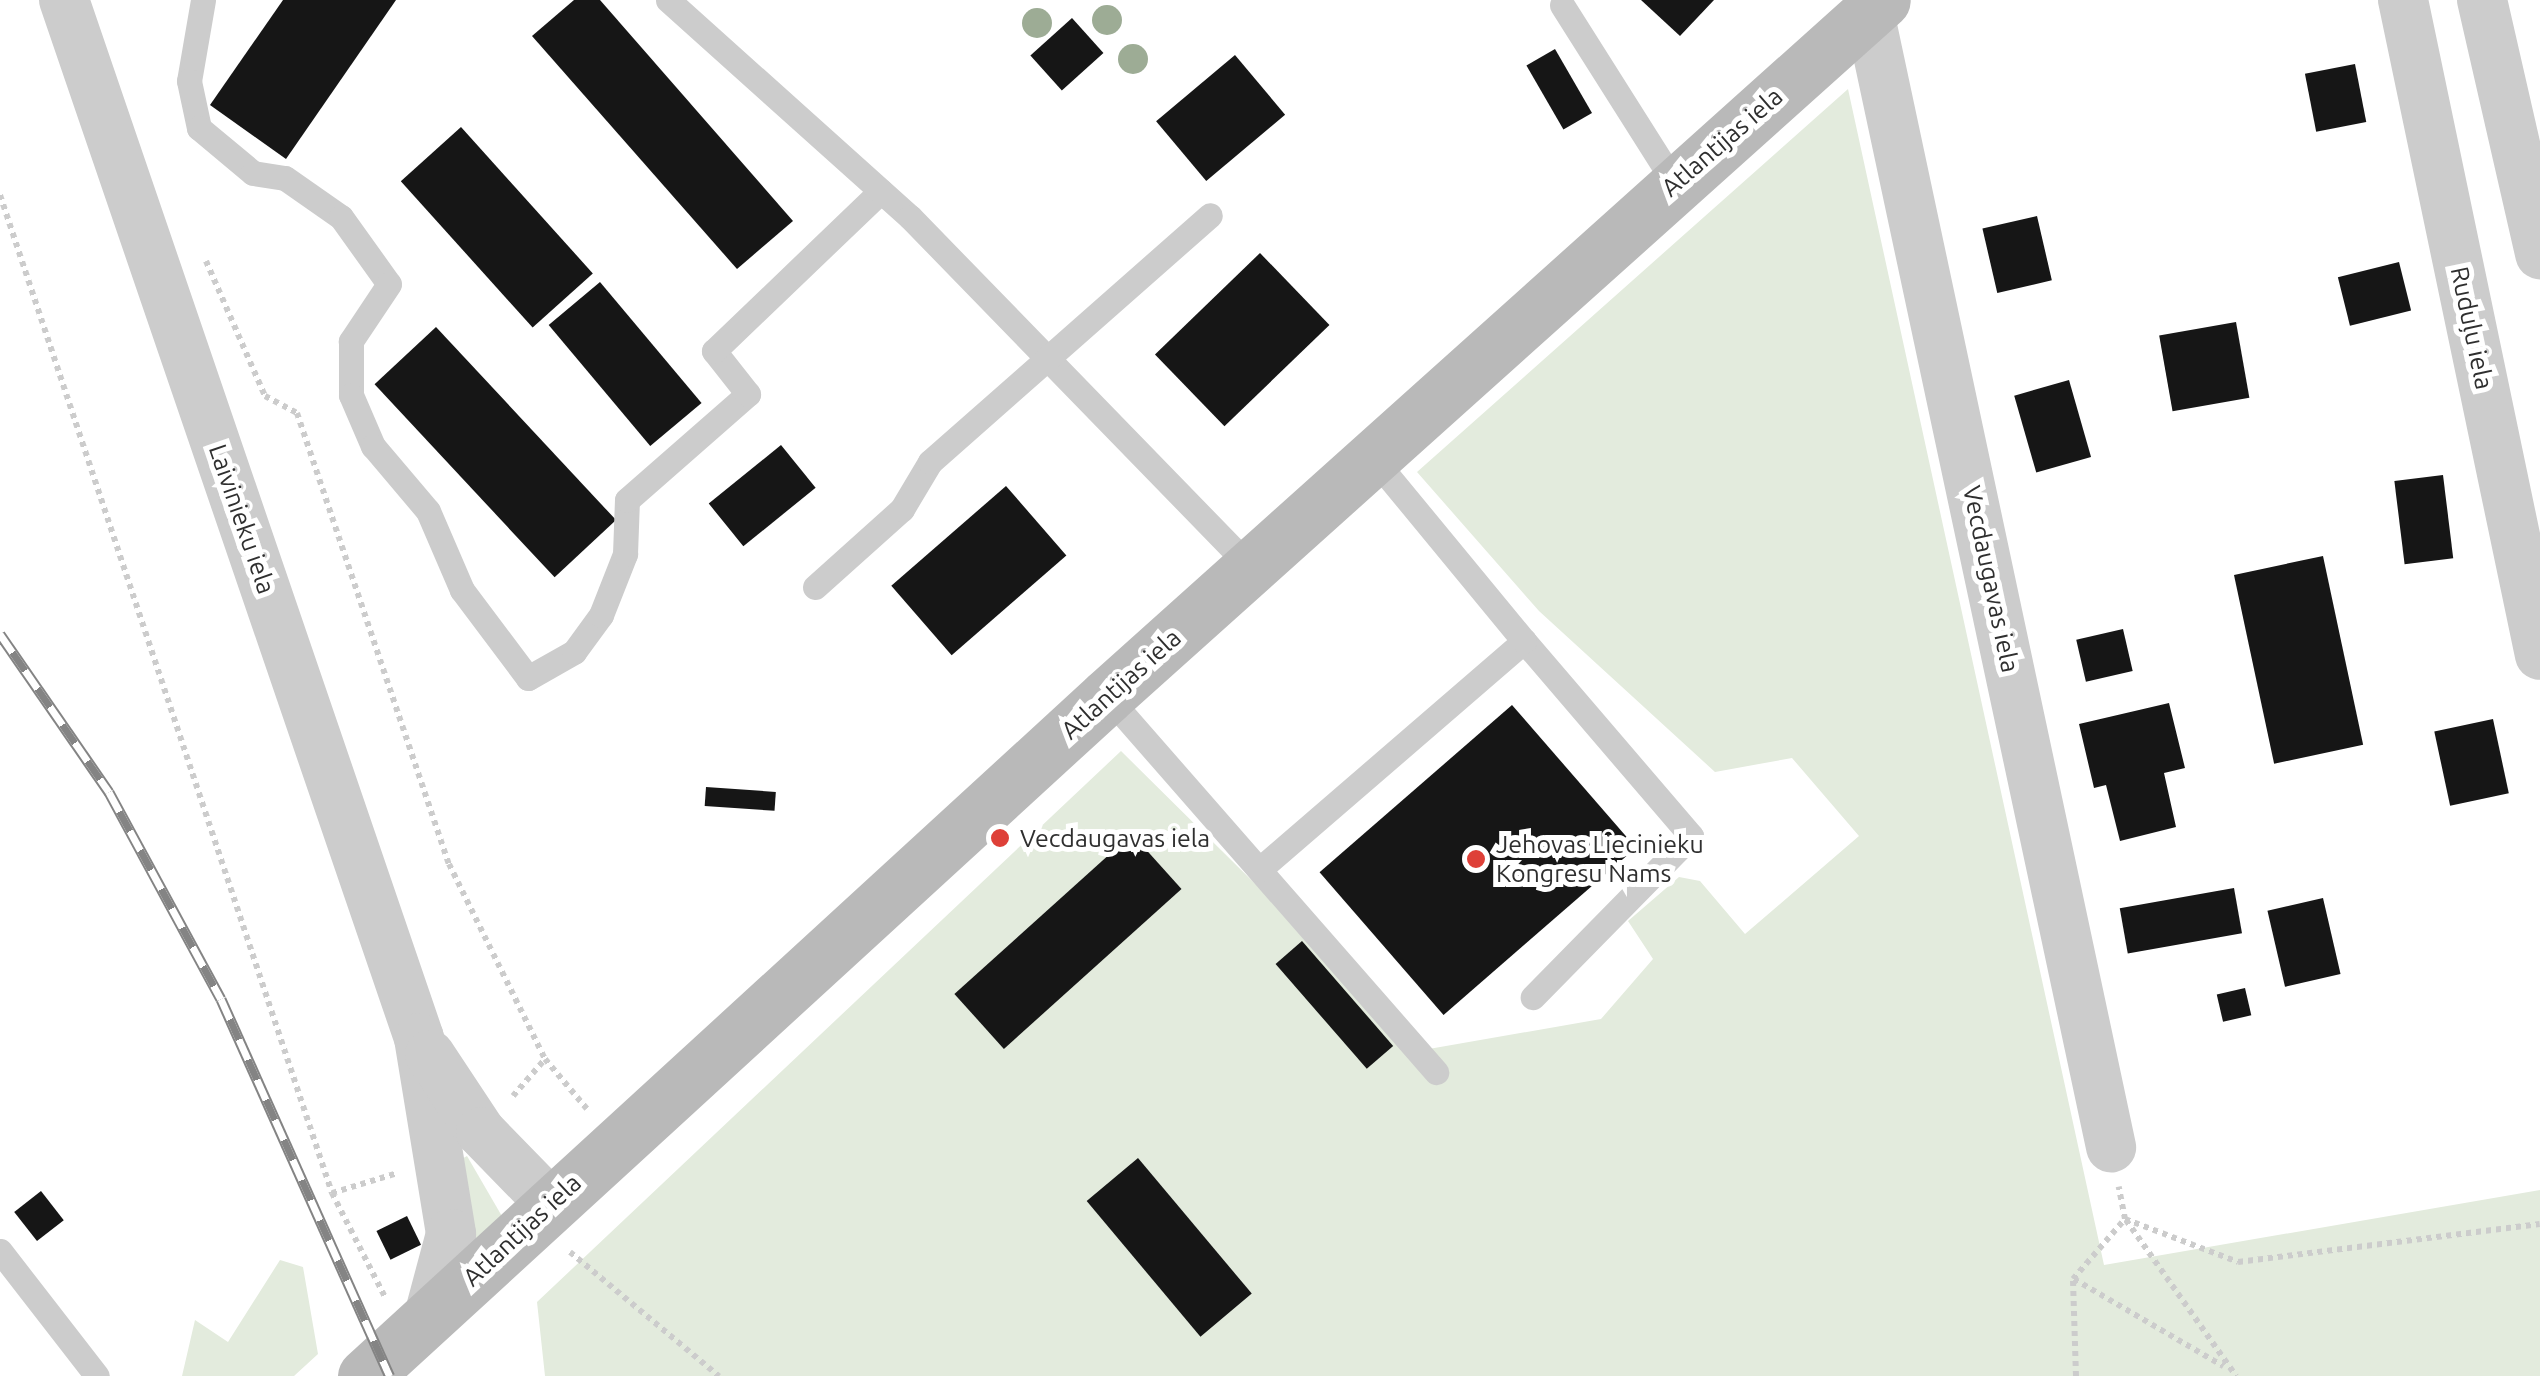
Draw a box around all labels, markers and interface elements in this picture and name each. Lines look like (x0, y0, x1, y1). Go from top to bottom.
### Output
street label: Atlantijas iela (1655, 81, 1789, 203)
street label: Ruduļu iela (2444, 264, 2500, 392)
street label: Laivinieku iela (202, 440, 282, 598)
street label: Vecdaugavas iela (1957, 483, 2025, 675)
street label: Atlantijas iela (1055, 622, 1187, 746)
place label: Vecdaugavas iela (1020, 823, 1210, 853)
marker: Vecdaugavas iela (989, 827, 1011, 849)
place label: Jehovas Liecinieku Kongresu Nams (1496, 830, 1704, 889)
marker: Jehovas Liecinieku Kongresu Nams (1465, 848, 1487, 870)
street label: Atlantijas iela (457, 1168, 587, 1292)

